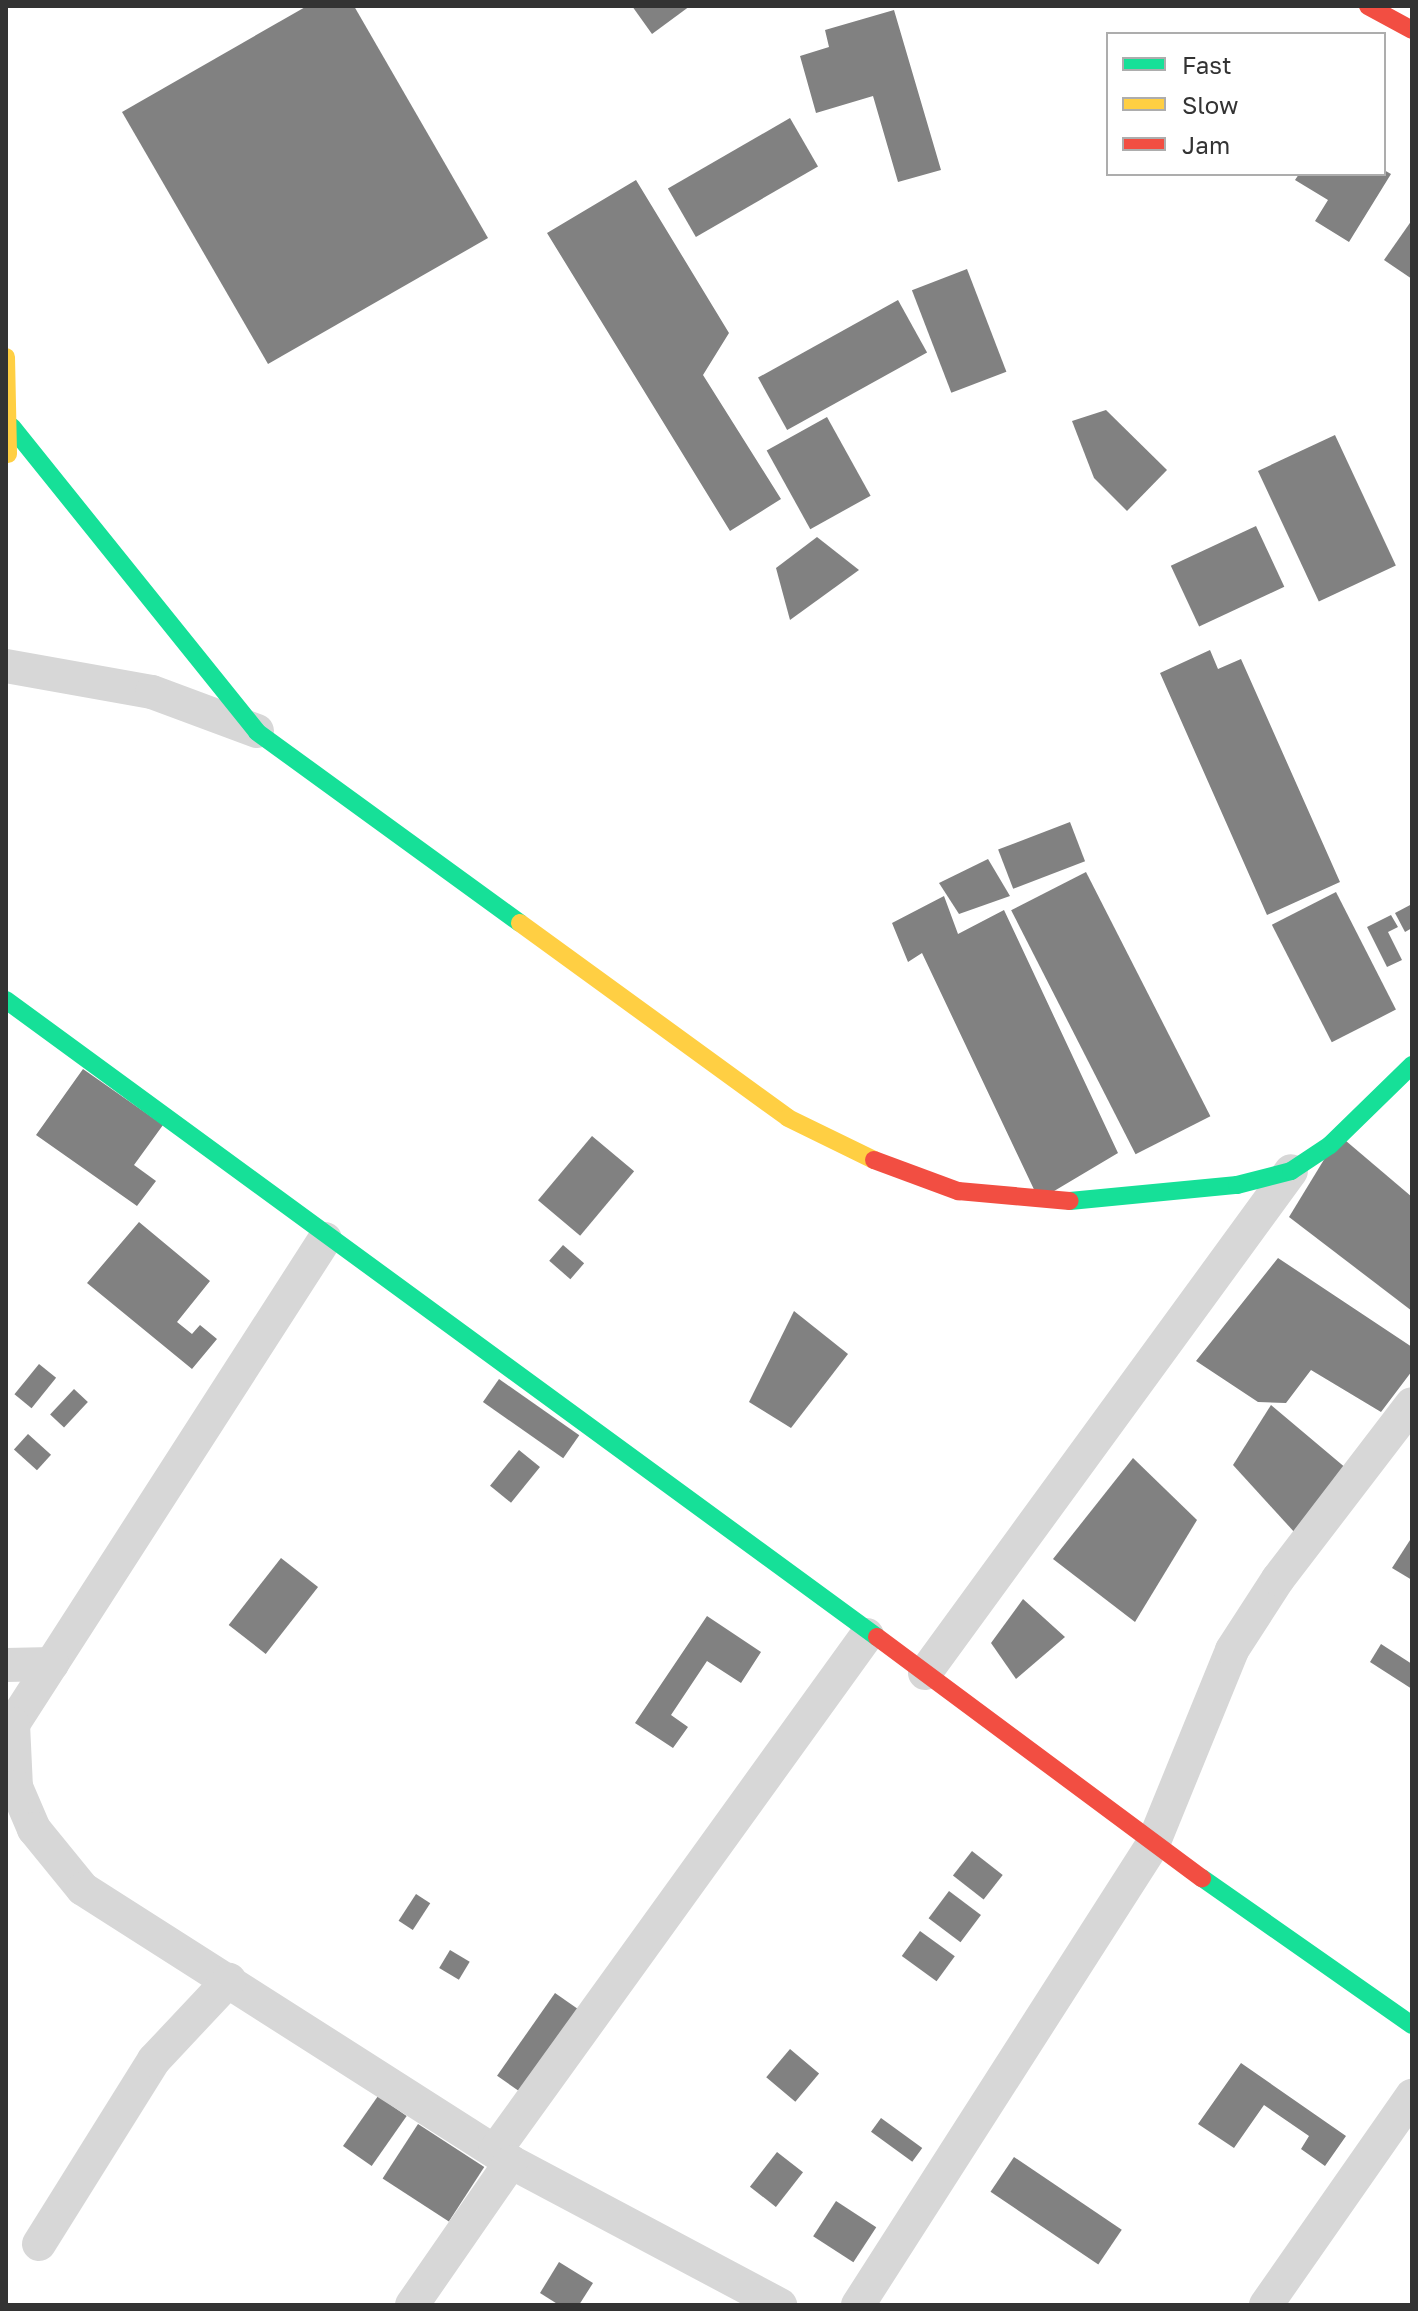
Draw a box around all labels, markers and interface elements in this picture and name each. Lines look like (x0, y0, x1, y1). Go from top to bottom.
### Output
legend (1106, 32, 1386, 176)
text: Fast (1182, 50, 1232, 79)
text: Slow (1182, 90, 1238, 119)
text: Jam (1182, 130, 1230, 159)

